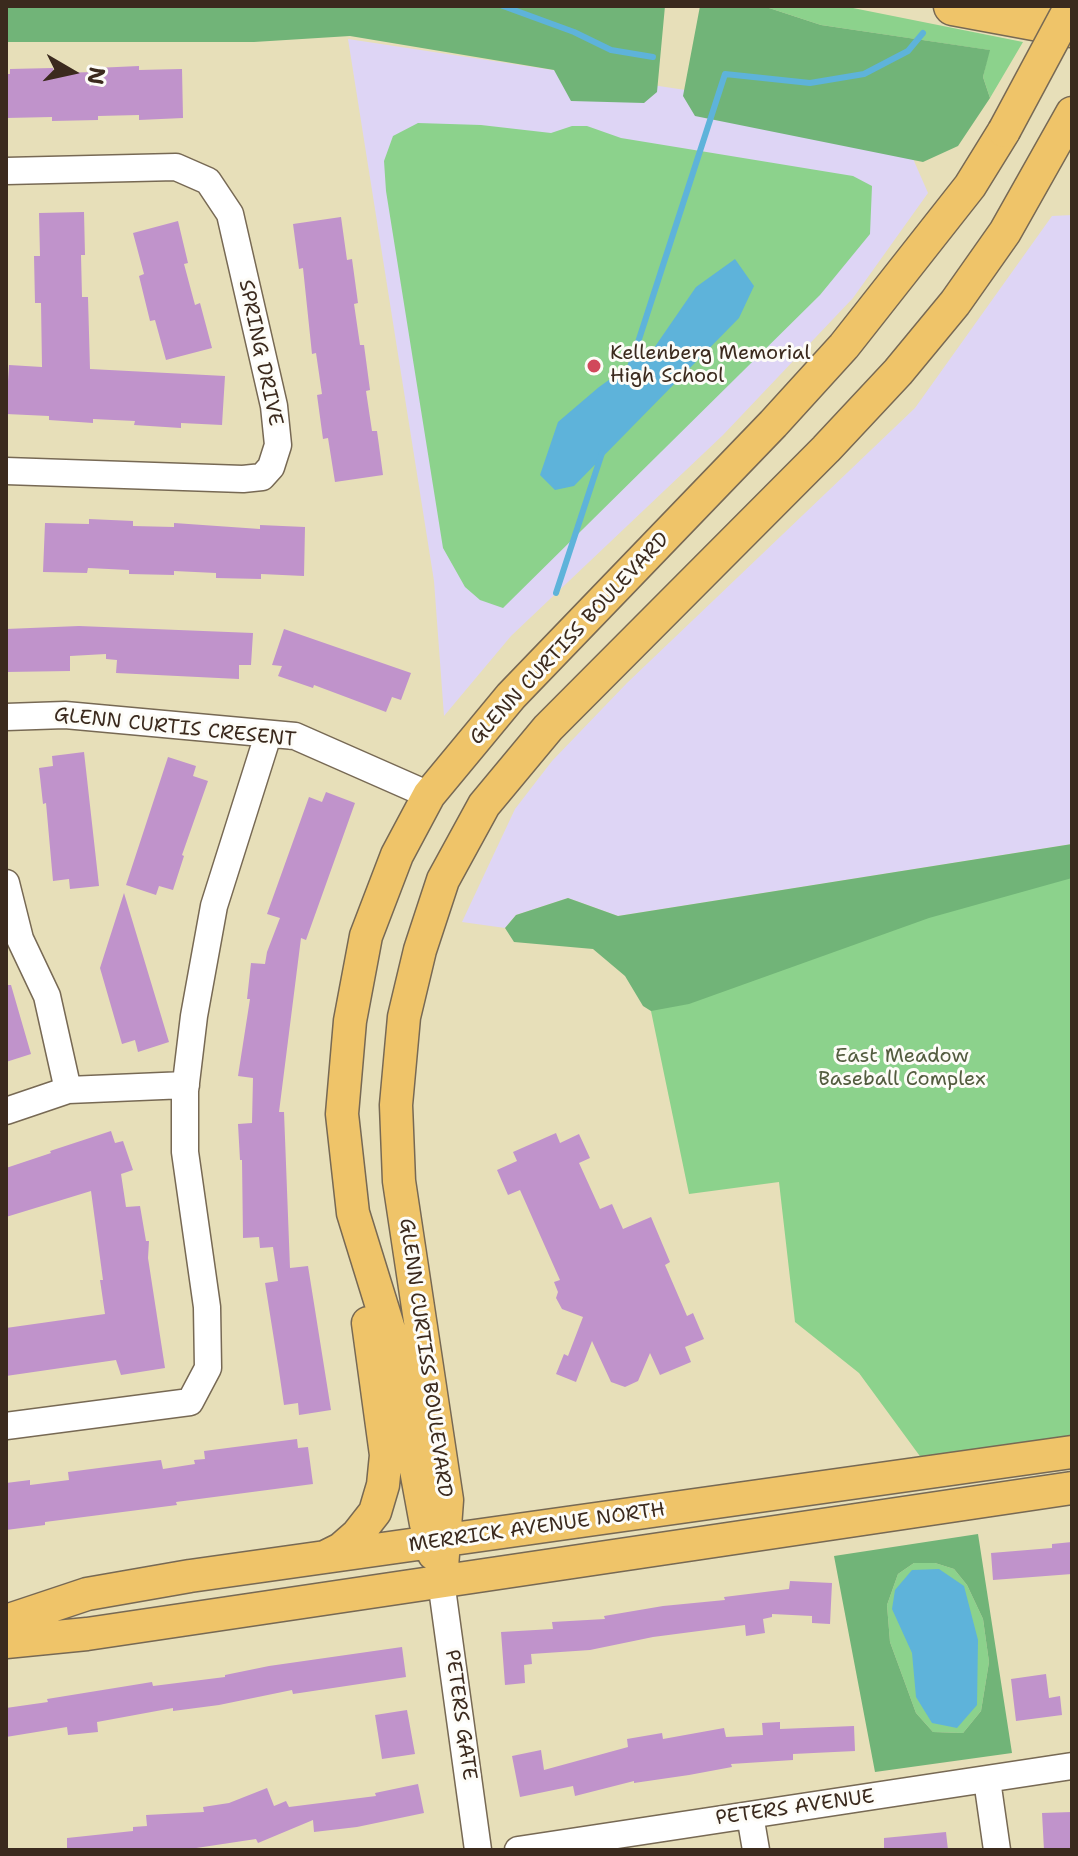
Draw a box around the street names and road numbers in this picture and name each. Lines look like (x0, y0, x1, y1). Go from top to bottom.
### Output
street label: SPRING DRIVE (233, 278, 287, 428)
street label: GLENN CURTISS BOULEVARD (465, 528, 675, 750)
street label: GLENN CURTIS CRESENT (53, 703, 297, 753)
street label: GLENN CURTISS BOULEVARD (394, 1217, 456, 1499)
street label: MERRICK AVENUE NORTH (407, 1498, 667, 1558)
street label: PETERS GATE (439, 1648, 481, 1782)
street label: PETERS AVENUE (714, 1785, 876, 1831)

